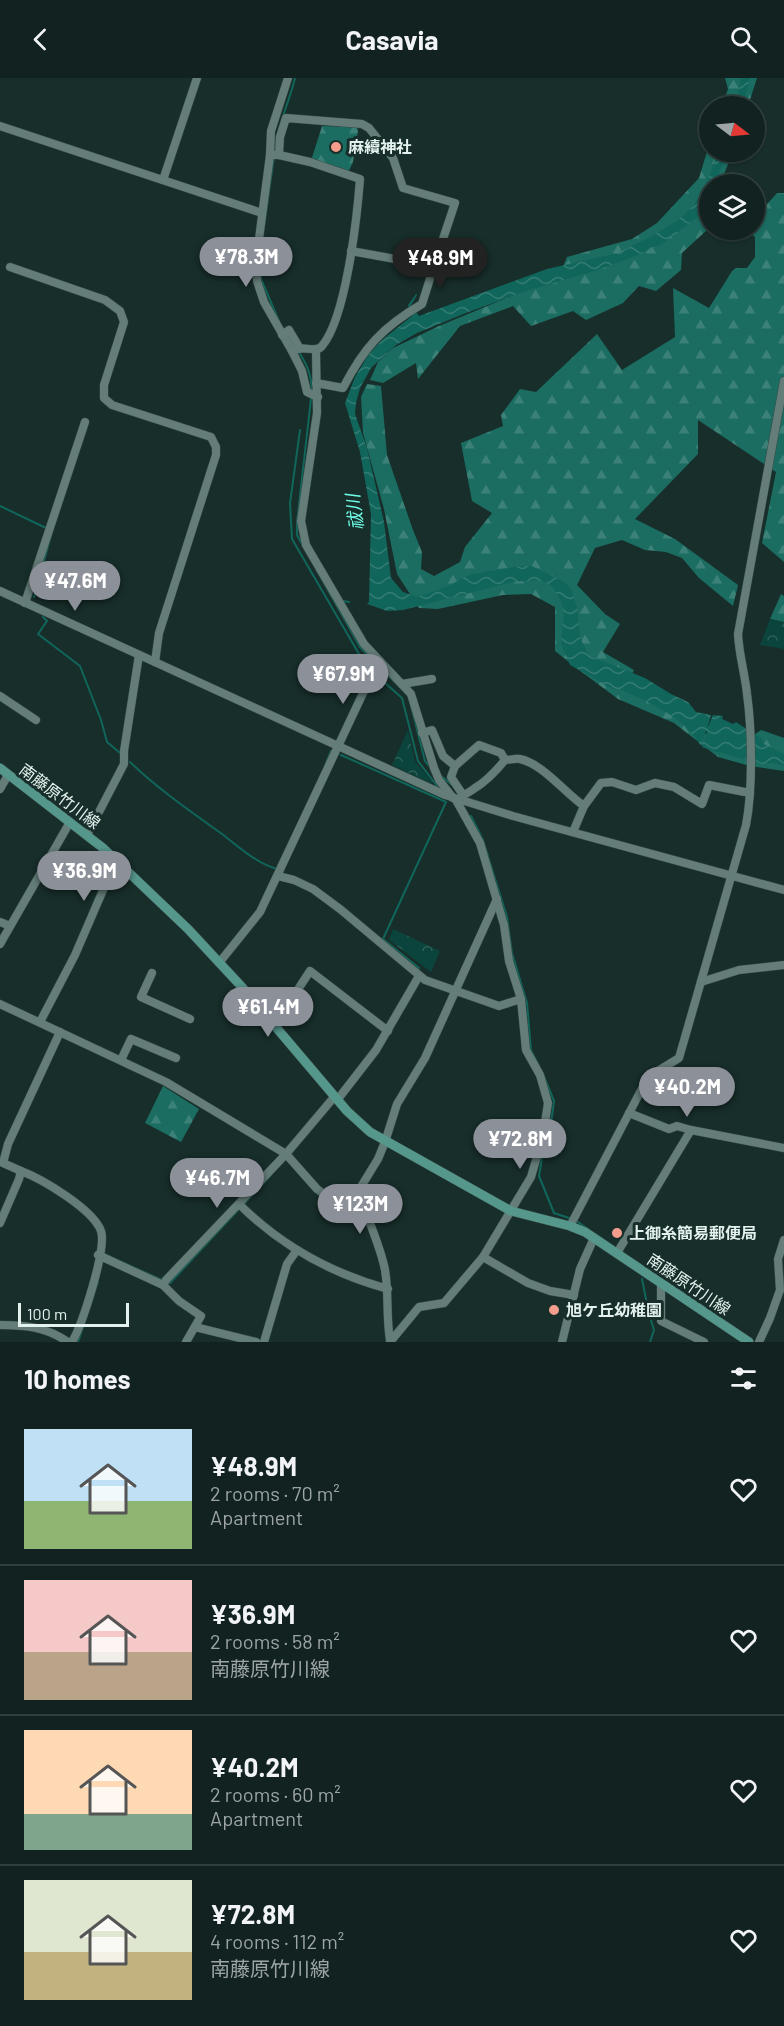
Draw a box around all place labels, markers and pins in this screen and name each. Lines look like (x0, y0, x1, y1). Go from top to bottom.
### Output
place label: 麻續神社 (348, 137, 412, 156)
marker: 麻續神社 (329, 140, 343, 154)
pin: ¥78.3M (197, 237, 295, 288)
pin: ¥48.9M (391, 238, 489, 289)
pin: ¥47.6M (26, 561, 124, 612)
pin: ¥67.9M (294, 654, 392, 705)
pin: ¥36.9M (35, 851, 133, 902)
pin: ¥61.4M (219, 987, 317, 1038)
pin: ¥40.2M (638, 1067, 736, 1118)
pin: ¥72.8M (471, 1119, 569, 1170)
pin: ¥46.7M (168, 1158, 266, 1209)
pin: ¥123M (318, 1184, 402, 1235)
place label: 上御糸簡易郵便局 (629, 1223, 757, 1242)
marker: 上御糸簡易郵便局 (610, 1226, 624, 1240)
place label: 旭ケ丘幼稚園 (566, 1300, 662, 1319)
marker: 旭ケ丘幼稚園 (547, 1303, 561, 1317)

